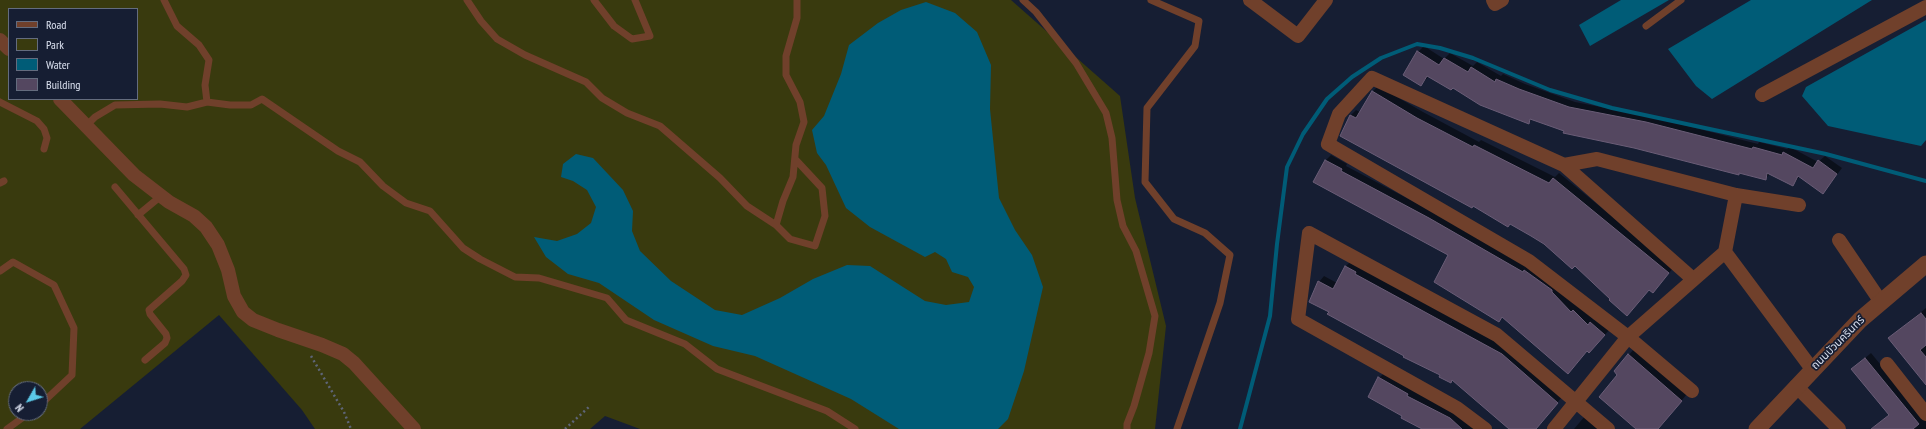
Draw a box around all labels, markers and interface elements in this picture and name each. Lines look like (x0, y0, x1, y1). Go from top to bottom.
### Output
legend (8, 8, 138, 100)
text: Road (46, 17, 66, 32)
text: Park (46, 37, 64, 52)
text: Water (46, 57, 70, 72)
text: Building (46, 77, 81, 92)
street label: ถนนบัวนครินทร์ (1809, 314, 1867, 372)
north arrow (8, 381, 48, 421)
text: N (12, 401, 27, 415)

